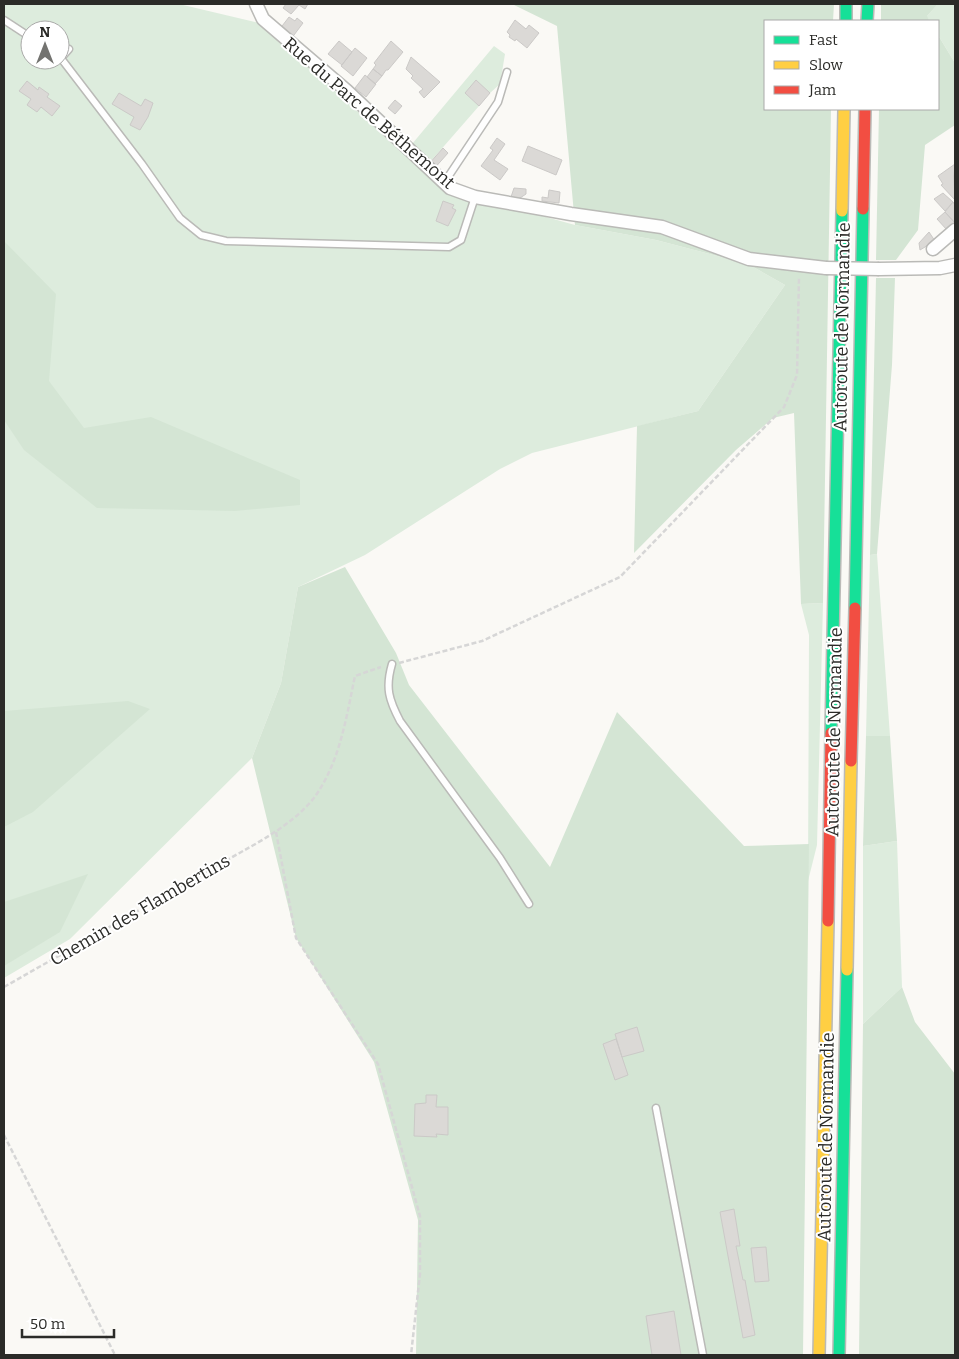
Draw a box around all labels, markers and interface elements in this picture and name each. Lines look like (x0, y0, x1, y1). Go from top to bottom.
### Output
north arrow (20, 20, 70, 70)
legend (764, 20, 939, 110)
text: N (40, 24, 51, 41)
text: Fast (809, 31, 838, 49)
street label: Rue du Parc de Béthemont (279, 32, 460, 194)
text: Slow (809, 56, 844, 74)
text: Jam (808, 81, 837, 99)
street label: Autoroute de Normandie (829, 222, 855, 432)
street label: Autoroute de Normandie (821, 627, 847, 837)
street label: Chemin des Flambertins (46, 849, 234, 971)
street label: Autoroute de Normandie (813, 1032, 839, 1242)
scale bar (22, 1306, 115, 1338)
text: 50 m (30, 1315, 66, 1333)

